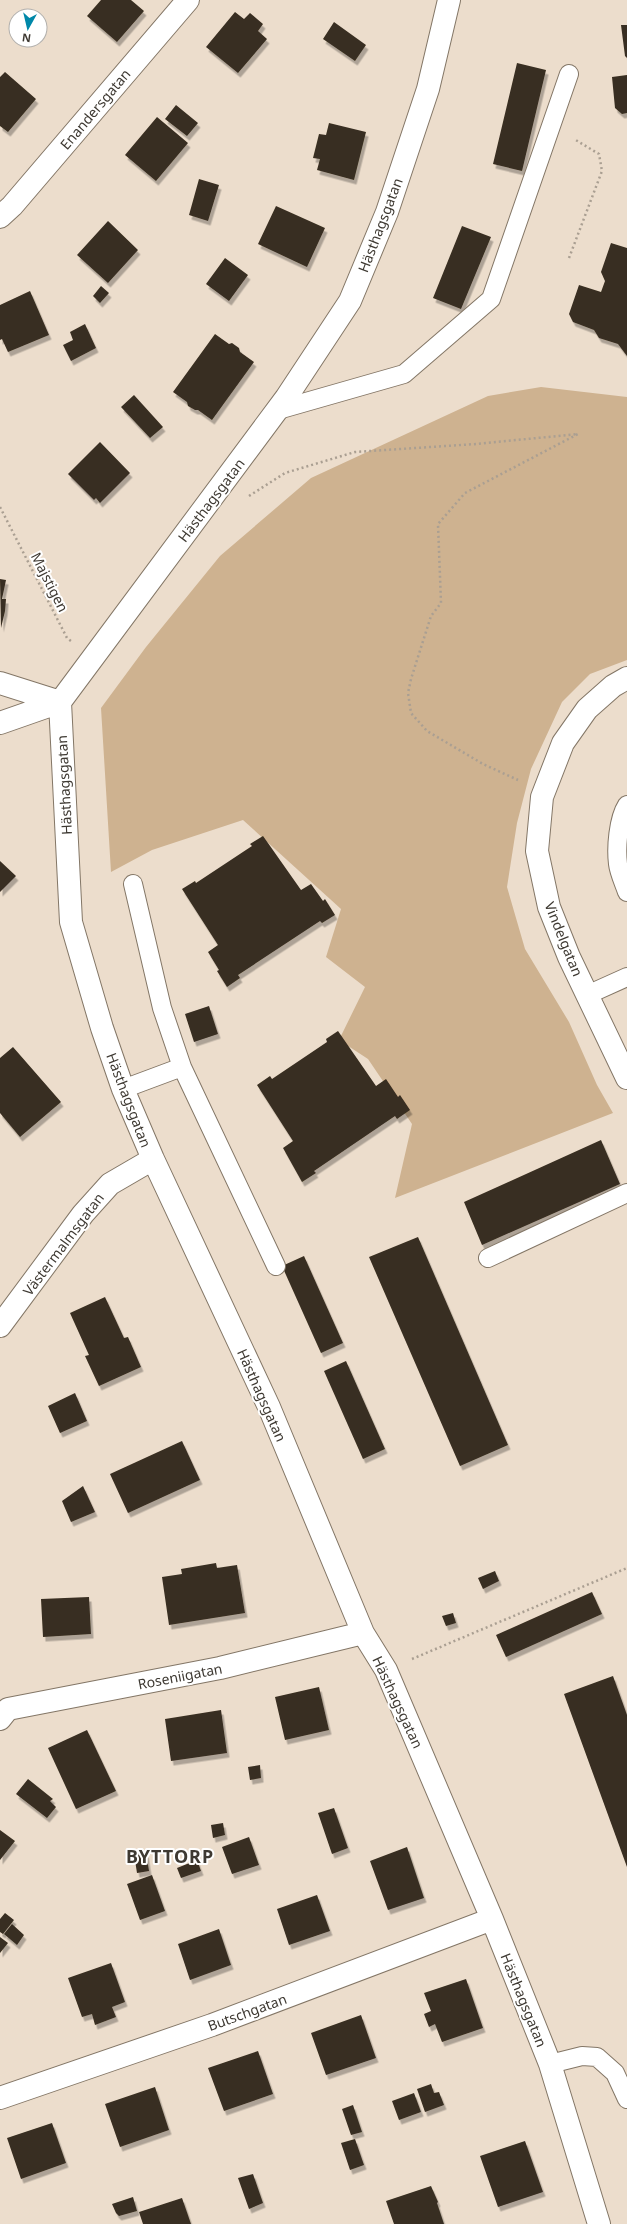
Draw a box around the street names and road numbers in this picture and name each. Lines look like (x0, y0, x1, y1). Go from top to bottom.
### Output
street label: Enandersgatan (56, 65, 134, 153)
street label: Hästhagsgatan (353, 175, 407, 275)
street label: Hästhagsgatan (173, 454, 249, 546)
street label: Majstigen (27, 549, 73, 615)
street label: Hästhagsgatan (52, 735, 76, 835)
street label: Vindelgatan (540, 899, 588, 979)
street label: Hästhagsgatan (102, 1050, 156, 1150)
street label: Västermalmsgatan (18, 1189, 108, 1299)
street label: Hästhagsgatan (233, 1346, 291, 1444)
street label: Hästhagsgatan (368, 1653, 428, 1751)
street label: Roseniigatan (136, 1658, 224, 1694)
street label: Hästhagsgatan (496, 1950, 552, 2050)
street label: Butschgatan (205, 1989, 289, 2035)

